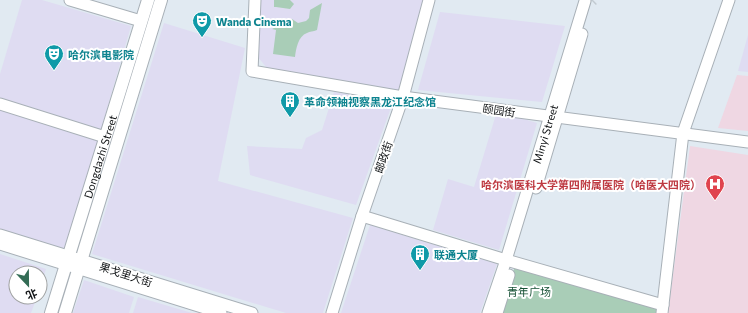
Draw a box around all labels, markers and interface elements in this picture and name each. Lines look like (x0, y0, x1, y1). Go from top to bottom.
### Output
theatre icon: Wanda Cinema (191, 10, 213, 38)
place label: Wanda Cinema (216, 15, 292, 28)
theatre icon: 哈尔滨电影院 (43, 43, 65, 71)
place label: 哈尔滨电影院 (68, 48, 134, 61)
building icon: 革命领袖视察黑龙江纪念馆 (279, 90, 301, 118)
place label: 革命领袖视察黑龙江纪念馆 (304, 95, 436, 108)
street label: 颐园街 (482, 101, 516, 119)
street label: Minyi Street (529, 102, 560, 165)
street label: Dongdazhi Street (80, 112, 119, 200)
street label: 邮政街 (371, 139, 395, 175)
hospital icon: 哈尔滨医科大学第四附属医院（哈医大四院） (704, 173, 726, 201)
place label: 哈尔滨医科大学第四附属医院（哈医大四院） (481, 178, 701, 191)
building icon: 联通大厦 (409, 243, 431, 271)
place label: 联通大厦 (434, 248, 478, 261)
street label: 果戈里大街 (98, 259, 154, 289)
north arrow (8, 265, 48, 305)
park label: 青年广场 (507, 285, 551, 298)
text: 北 (24, 287, 39, 303)

